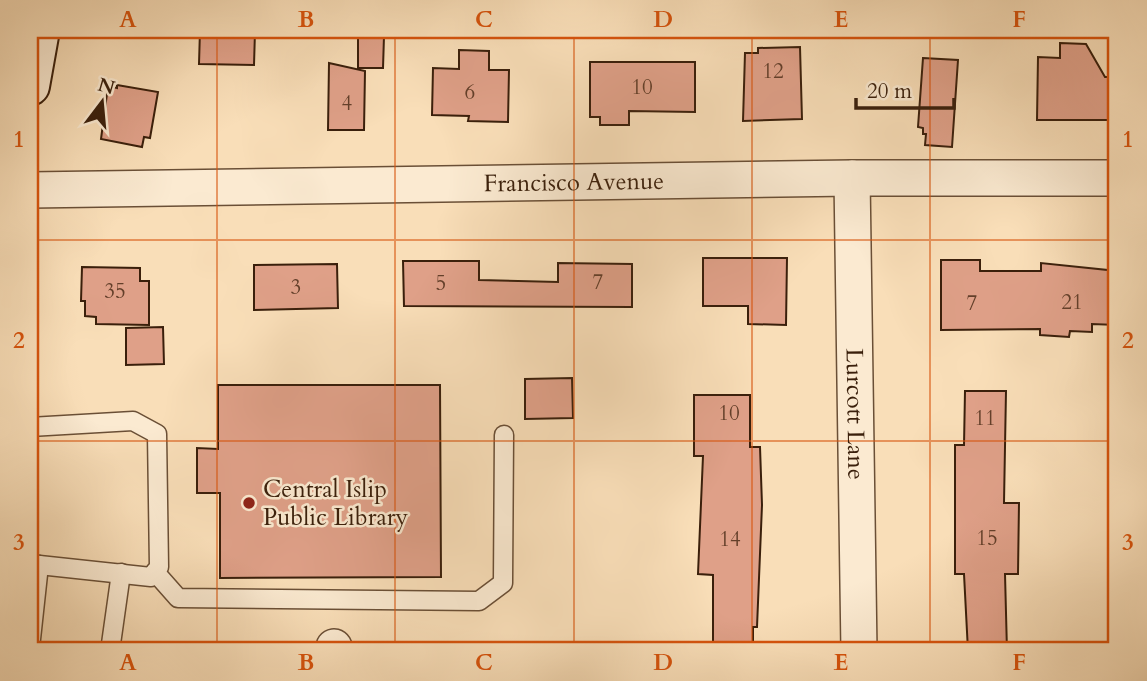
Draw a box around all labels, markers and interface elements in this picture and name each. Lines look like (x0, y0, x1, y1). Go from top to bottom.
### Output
text: A (119, 4, 137, 35)
text: B (298, 4, 314, 35)
text: C (475, 4, 493, 35)
text: D (653, 4, 673, 35)
text: E (834, 4, 848, 35)
text: F (1012, 4, 1026, 35)
house number: 12 (762, 57, 784, 86)
north arrow (66, 66, 136, 136)
scale bar (856, 66, 954, 110)
text: N (95, 72, 118, 102)
house number: 10 (631, 73, 653, 102)
text: 20 m (867, 77, 912, 106)
house number: 6 (465, 78, 475, 107)
house number: 4 (342, 89, 353, 118)
text: 1 (13, 124, 25, 155)
text: 1 (1122, 124, 1134, 155)
street label: Francisco Avenue (483, 164, 664, 200)
house number: 7 (593, 268, 604, 297)
house number: 5 (436, 269, 446, 298)
house number: 3 (291, 273, 301, 302)
house number: 35 (104, 277, 126, 306)
house number: 21 (1061, 288, 1083, 317)
house number: 7 (967, 289, 978, 318)
text: 2 (13, 325, 25, 356)
text: 2 (1122, 325, 1134, 356)
street label: Lurcott Lane (838, 348, 873, 480)
house number: 10 (718, 399, 740, 428)
house number: 11 (974, 404, 996, 433)
place label: Central Islip Public Library (263, 473, 409, 534)
marker: Central Islip Public Library (241, 495, 257, 511)
house number: 15 (976, 524, 998, 553)
house number: 14 (719, 525, 741, 554)
text: 3 (13, 527, 25, 558)
text: 3 (1122, 527, 1134, 558)
text: A (119, 647, 137, 678)
text: B (298, 647, 314, 678)
text: C (475, 647, 493, 678)
text: D (653, 647, 673, 678)
text: E (834, 647, 848, 678)
text: F (1012, 647, 1026, 678)

